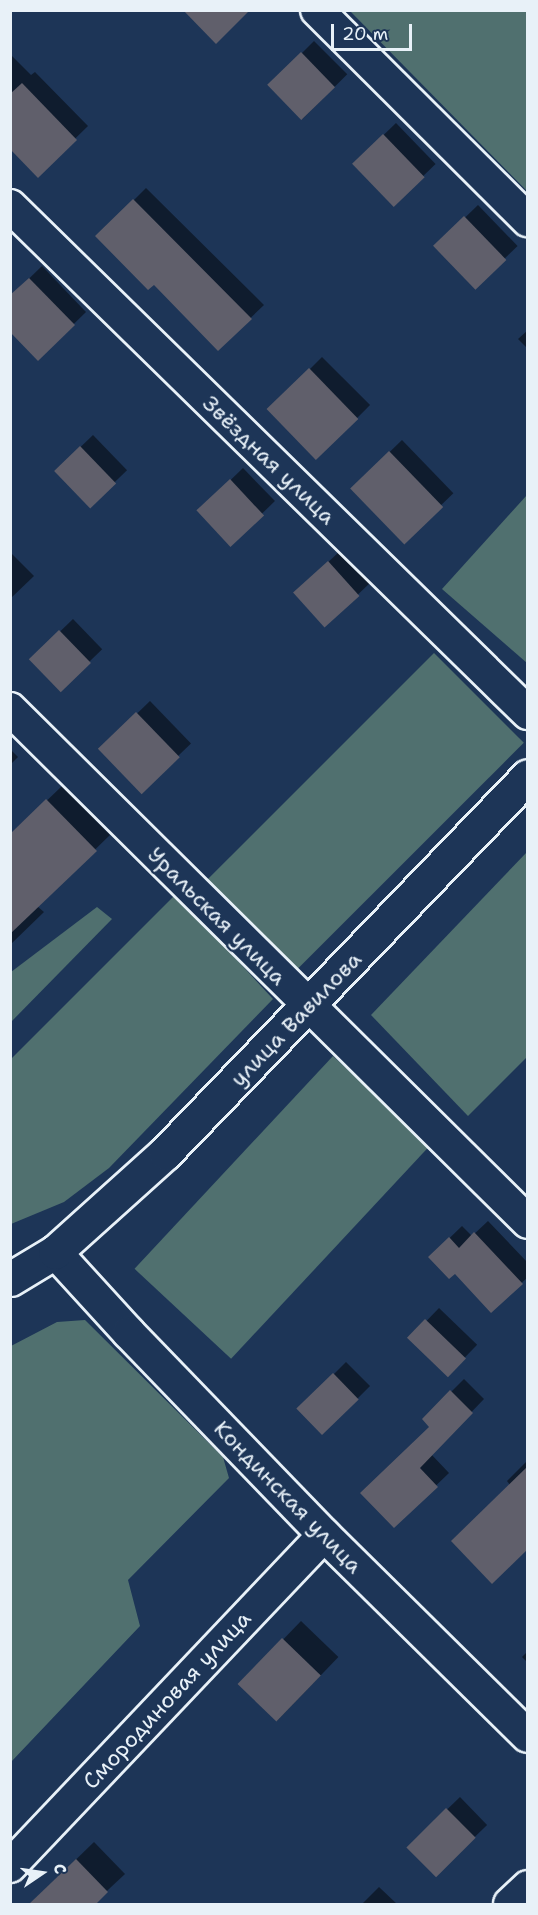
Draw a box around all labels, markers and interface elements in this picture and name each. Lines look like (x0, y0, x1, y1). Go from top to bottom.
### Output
scale bar (334, 12, 415, 50)
text: 20 m (342, 22, 388, 46)
street label: Звёздная улица (197, 390, 341, 530)
street label: Уральская улица (142, 841, 292, 991)
street label: улица Вавилова (225, 946, 367, 1092)
street label: Кондинская улица (208, 1415, 368, 1579)
street label: Смородиновая улица (78, 1605, 256, 1795)
north arrow (12, 1843, 72, 1903)
text: С (49, 1862, 71, 1876)

